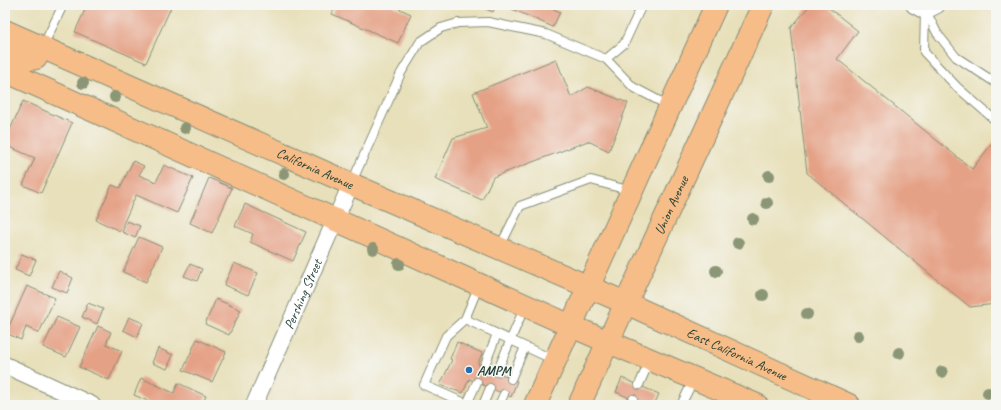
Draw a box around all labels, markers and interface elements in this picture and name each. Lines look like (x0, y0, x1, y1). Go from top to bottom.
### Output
street label: California Avenue (274, 144, 357, 193)
street label: Union Avenue (650, 172, 692, 237)
street label: Pershing Street (280, 255, 326, 332)
street label: East California Avenue (684, 324, 791, 385)
place label: AMPM (477, 362, 513, 379)
marker: AMPM (464, 365, 474, 375)

